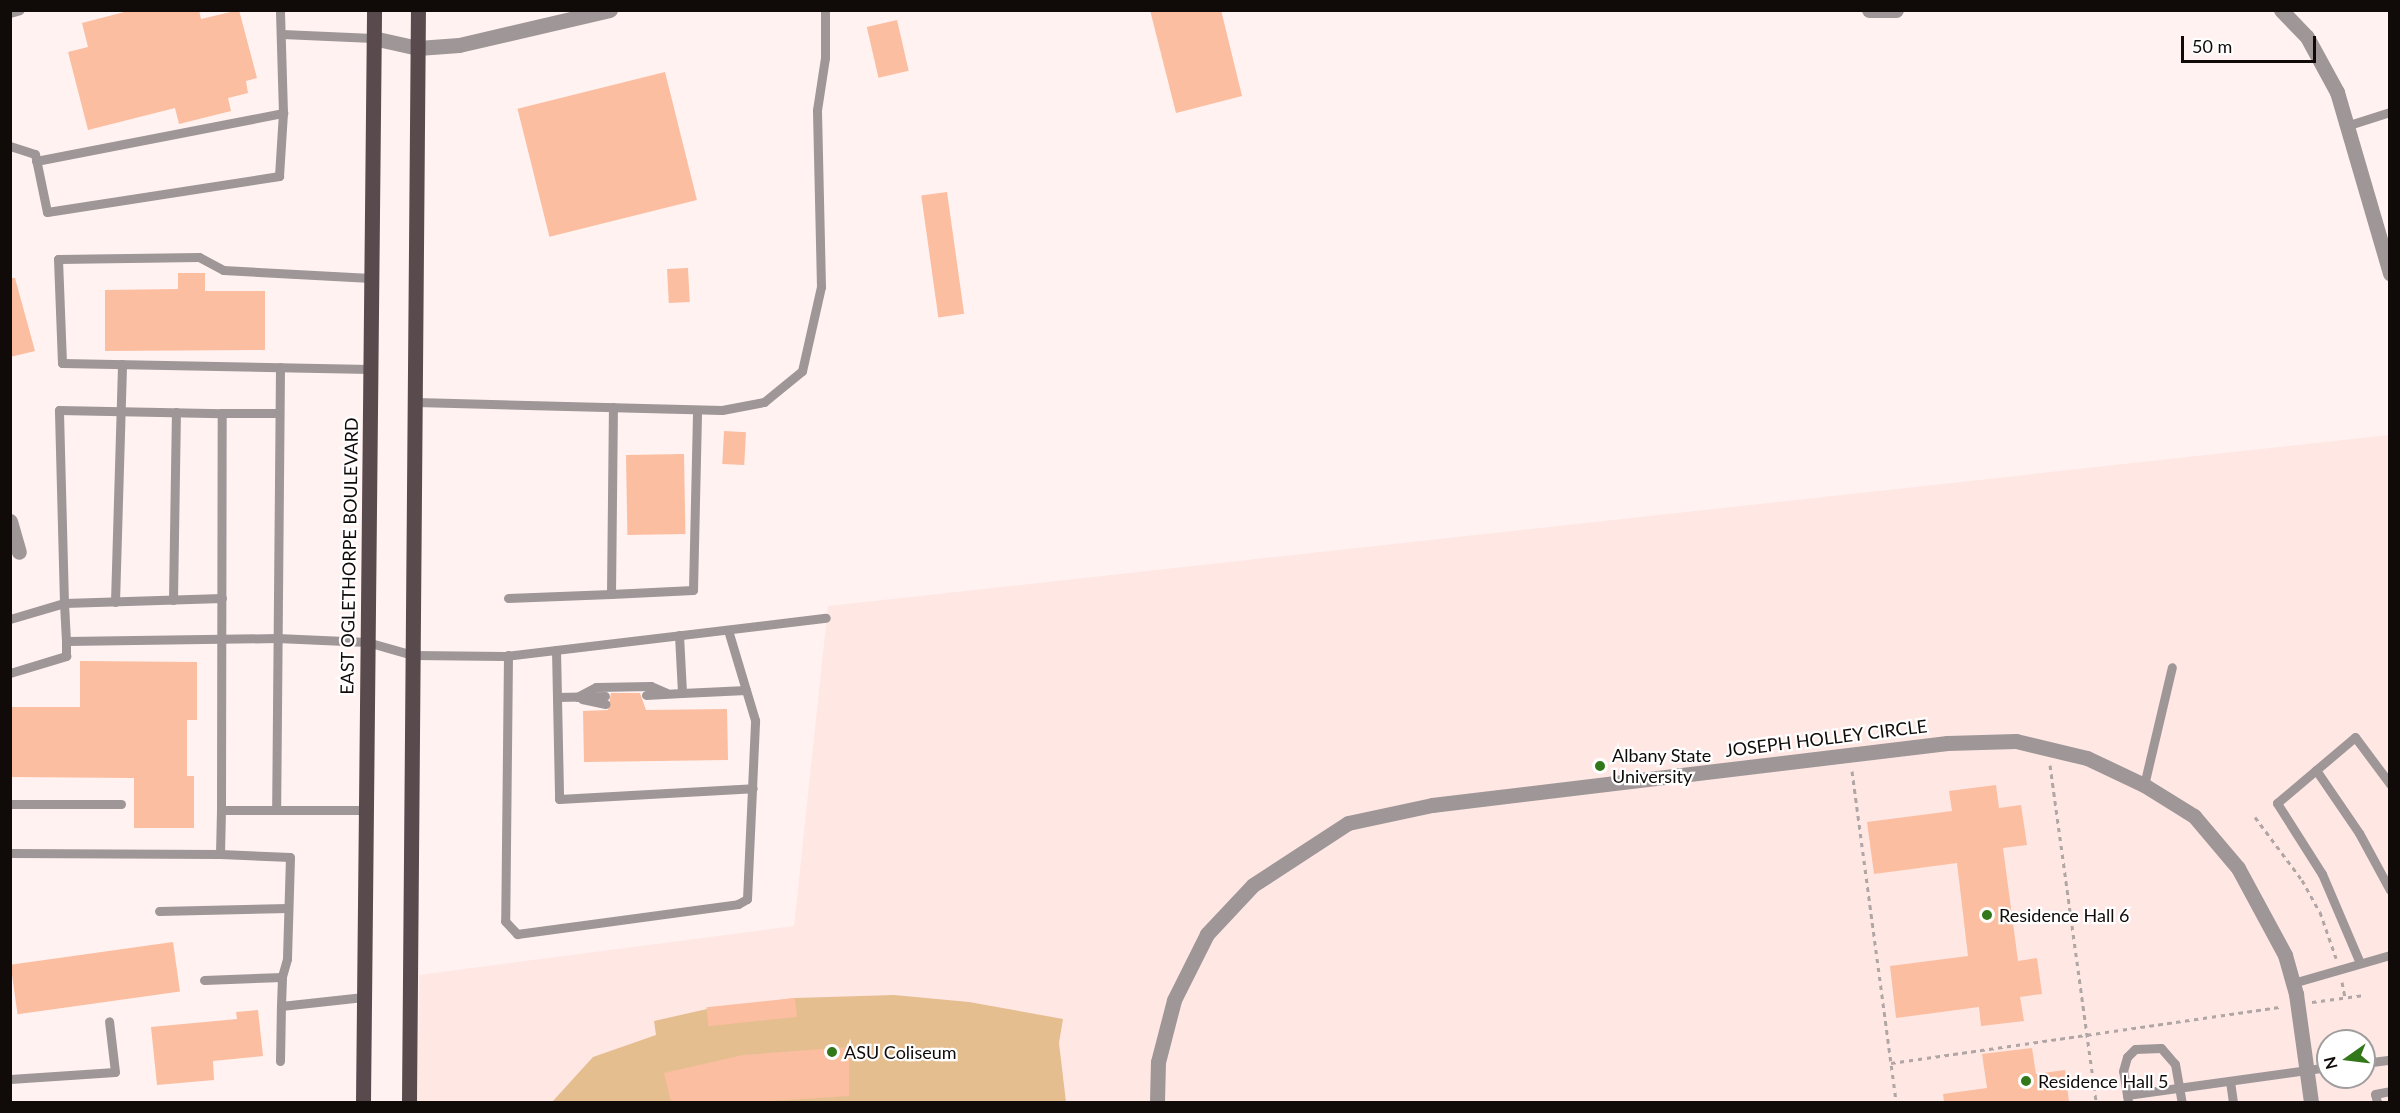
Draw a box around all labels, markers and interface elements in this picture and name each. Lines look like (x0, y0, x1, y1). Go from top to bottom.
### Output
scale bar (2184, 24, 2319, 62)
text: 50 m (2192, 35, 2232, 57)
street label: EAST OGLETHORPE BOULEVARD (336, 417, 362, 695)
street label: JOSEPH HOLLEY CIRCLE (1723, 715, 1929, 761)
place label: Albany State University (1612, 745, 1712, 788)
marker: Albany State University (1593, 759, 1607, 773)
place label: Residence Hall 6 (1999, 904, 2129, 926)
marker: Residence Hall 6 (1980, 908, 1994, 922)
north arrow (2316, 1029, 2376, 1089)
place label: ASU Coliseum (844, 1041, 957, 1063)
marker: ASU Coliseum (825, 1045, 839, 1059)
text: N (2319, 1055, 2341, 1071)
place label: Residence Hall 5 (2038, 1070, 2168, 1092)
marker: Residence Hall 5 (2019, 1074, 2033, 1088)

